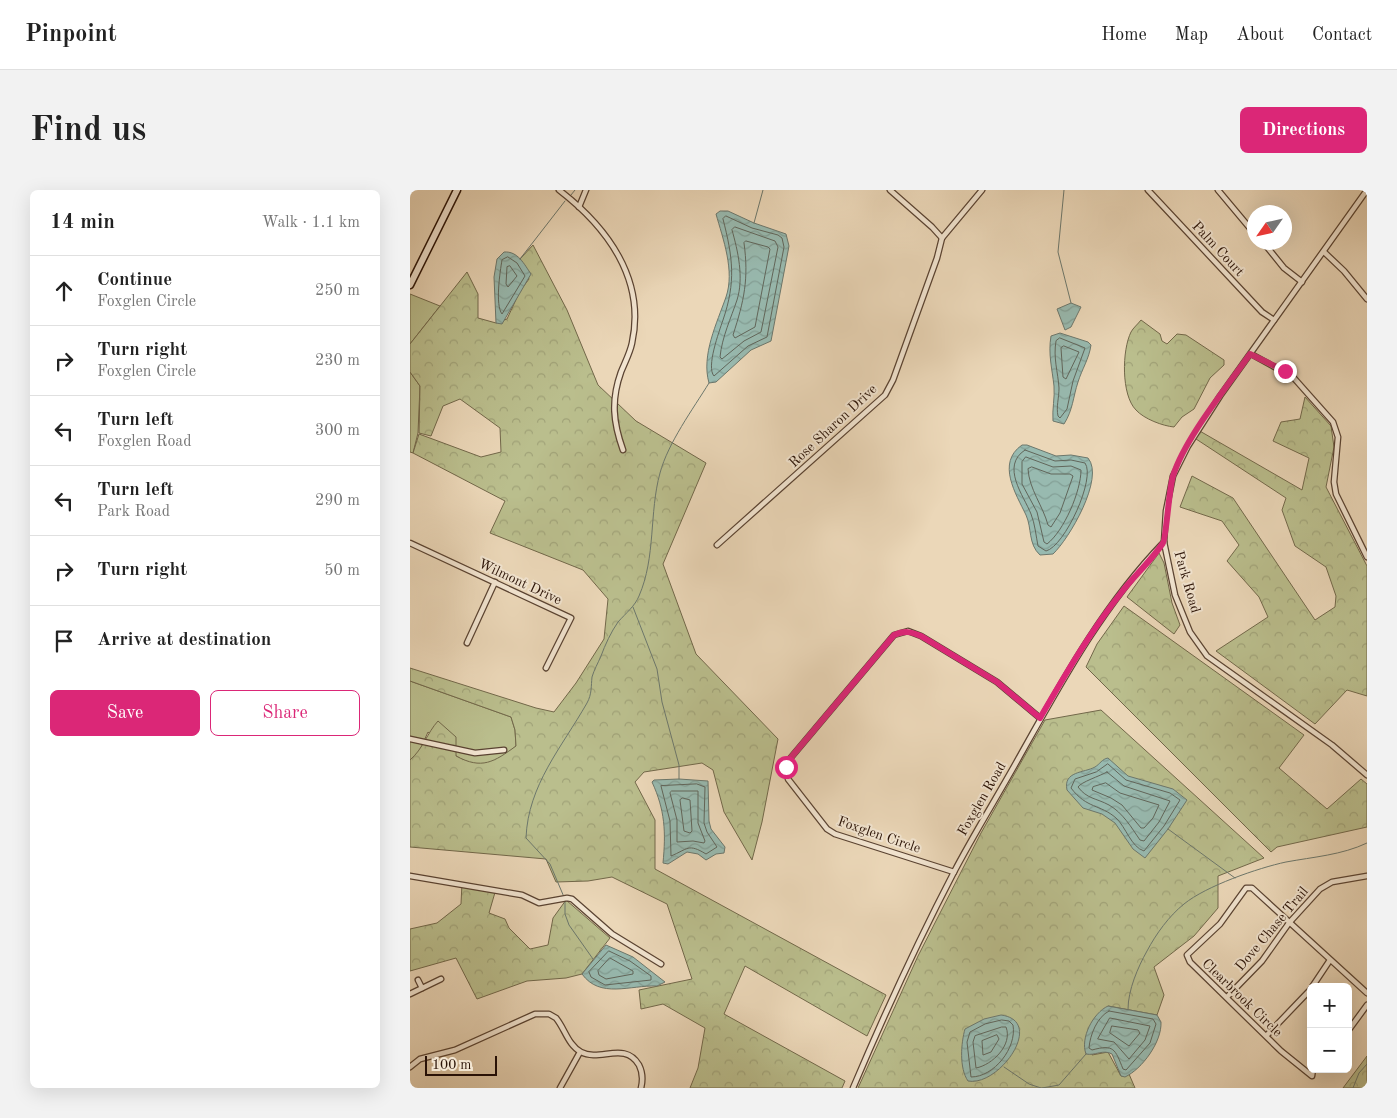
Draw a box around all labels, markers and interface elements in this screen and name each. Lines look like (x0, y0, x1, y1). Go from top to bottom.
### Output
text: Pinpoint (25, 23, 117, 47)
text: Home (1101, 26, 1147, 44)
text: Map (1175, 26, 1208, 44)
text: About (1236, 26, 1284, 44)
text: Contact (1312, 26, 1372, 44)
button: Directions (1240, 107, 1367, 153)
text: Find us (30, 113, 146, 148)
north arrow (1247, 205, 1292, 250)
text: 14 min (50, 212, 115, 233)
text: Walk · 1.1 km (262, 215, 360, 231)
street label: Palm Court (1189, 219, 1247, 279)
text: Continue (97, 271, 172, 290)
icon: ahead (50, 277, 78, 305)
text: 250 m (315, 283, 360, 299)
text: Foxglen Circle (97, 294, 196, 310)
text: Turn right (97, 341, 187, 360)
icon: right (50, 347, 78, 375)
text: 230 m (315, 353, 360, 369)
route end (1274, 360, 1297, 383)
text: Foxglen Circle (97, 364, 196, 380)
street label: Rose Sharon Drive (786, 382, 880, 470)
text: Turn left (97, 411, 174, 430)
icon: left (50, 417, 78, 445)
text: 300 m (315, 423, 360, 439)
text: Foxglen Road (97, 434, 192, 450)
text: Turn left (97, 481, 174, 500)
icon: left (50, 487, 78, 515)
text: 290 m (315, 493, 360, 509)
text: Park Road (97, 504, 170, 520)
street label: Park Road (1171, 549, 1203, 615)
icon: right (50, 557, 78, 585)
street label: Wilmont Drive (476, 557, 564, 607)
text: Turn right (97, 561, 187, 580)
text: 50 m (324, 563, 360, 579)
icon: arrive (50, 627, 78, 655)
text: Arrive at destination (97, 631, 271, 650)
button: Save (50, 690, 200, 736)
button: Share (210, 690, 360, 736)
route start (775, 756, 798, 779)
street label: Foxglen Road (955, 760, 1009, 838)
street label: Foxglen Circle (836, 814, 922, 856)
street label: Dove Chase Trail (1233, 884, 1311, 974)
street label: Clearbrook Circle (1199, 956, 1285, 1040)
map controls (1307, 983, 1352, 1073)
button: + (1307, 983, 1352, 1028)
button: − (1307, 1028, 1352, 1073)
scale bar (425, 1053, 498, 1076)
text: 100 m (432, 1058, 471, 1072)

